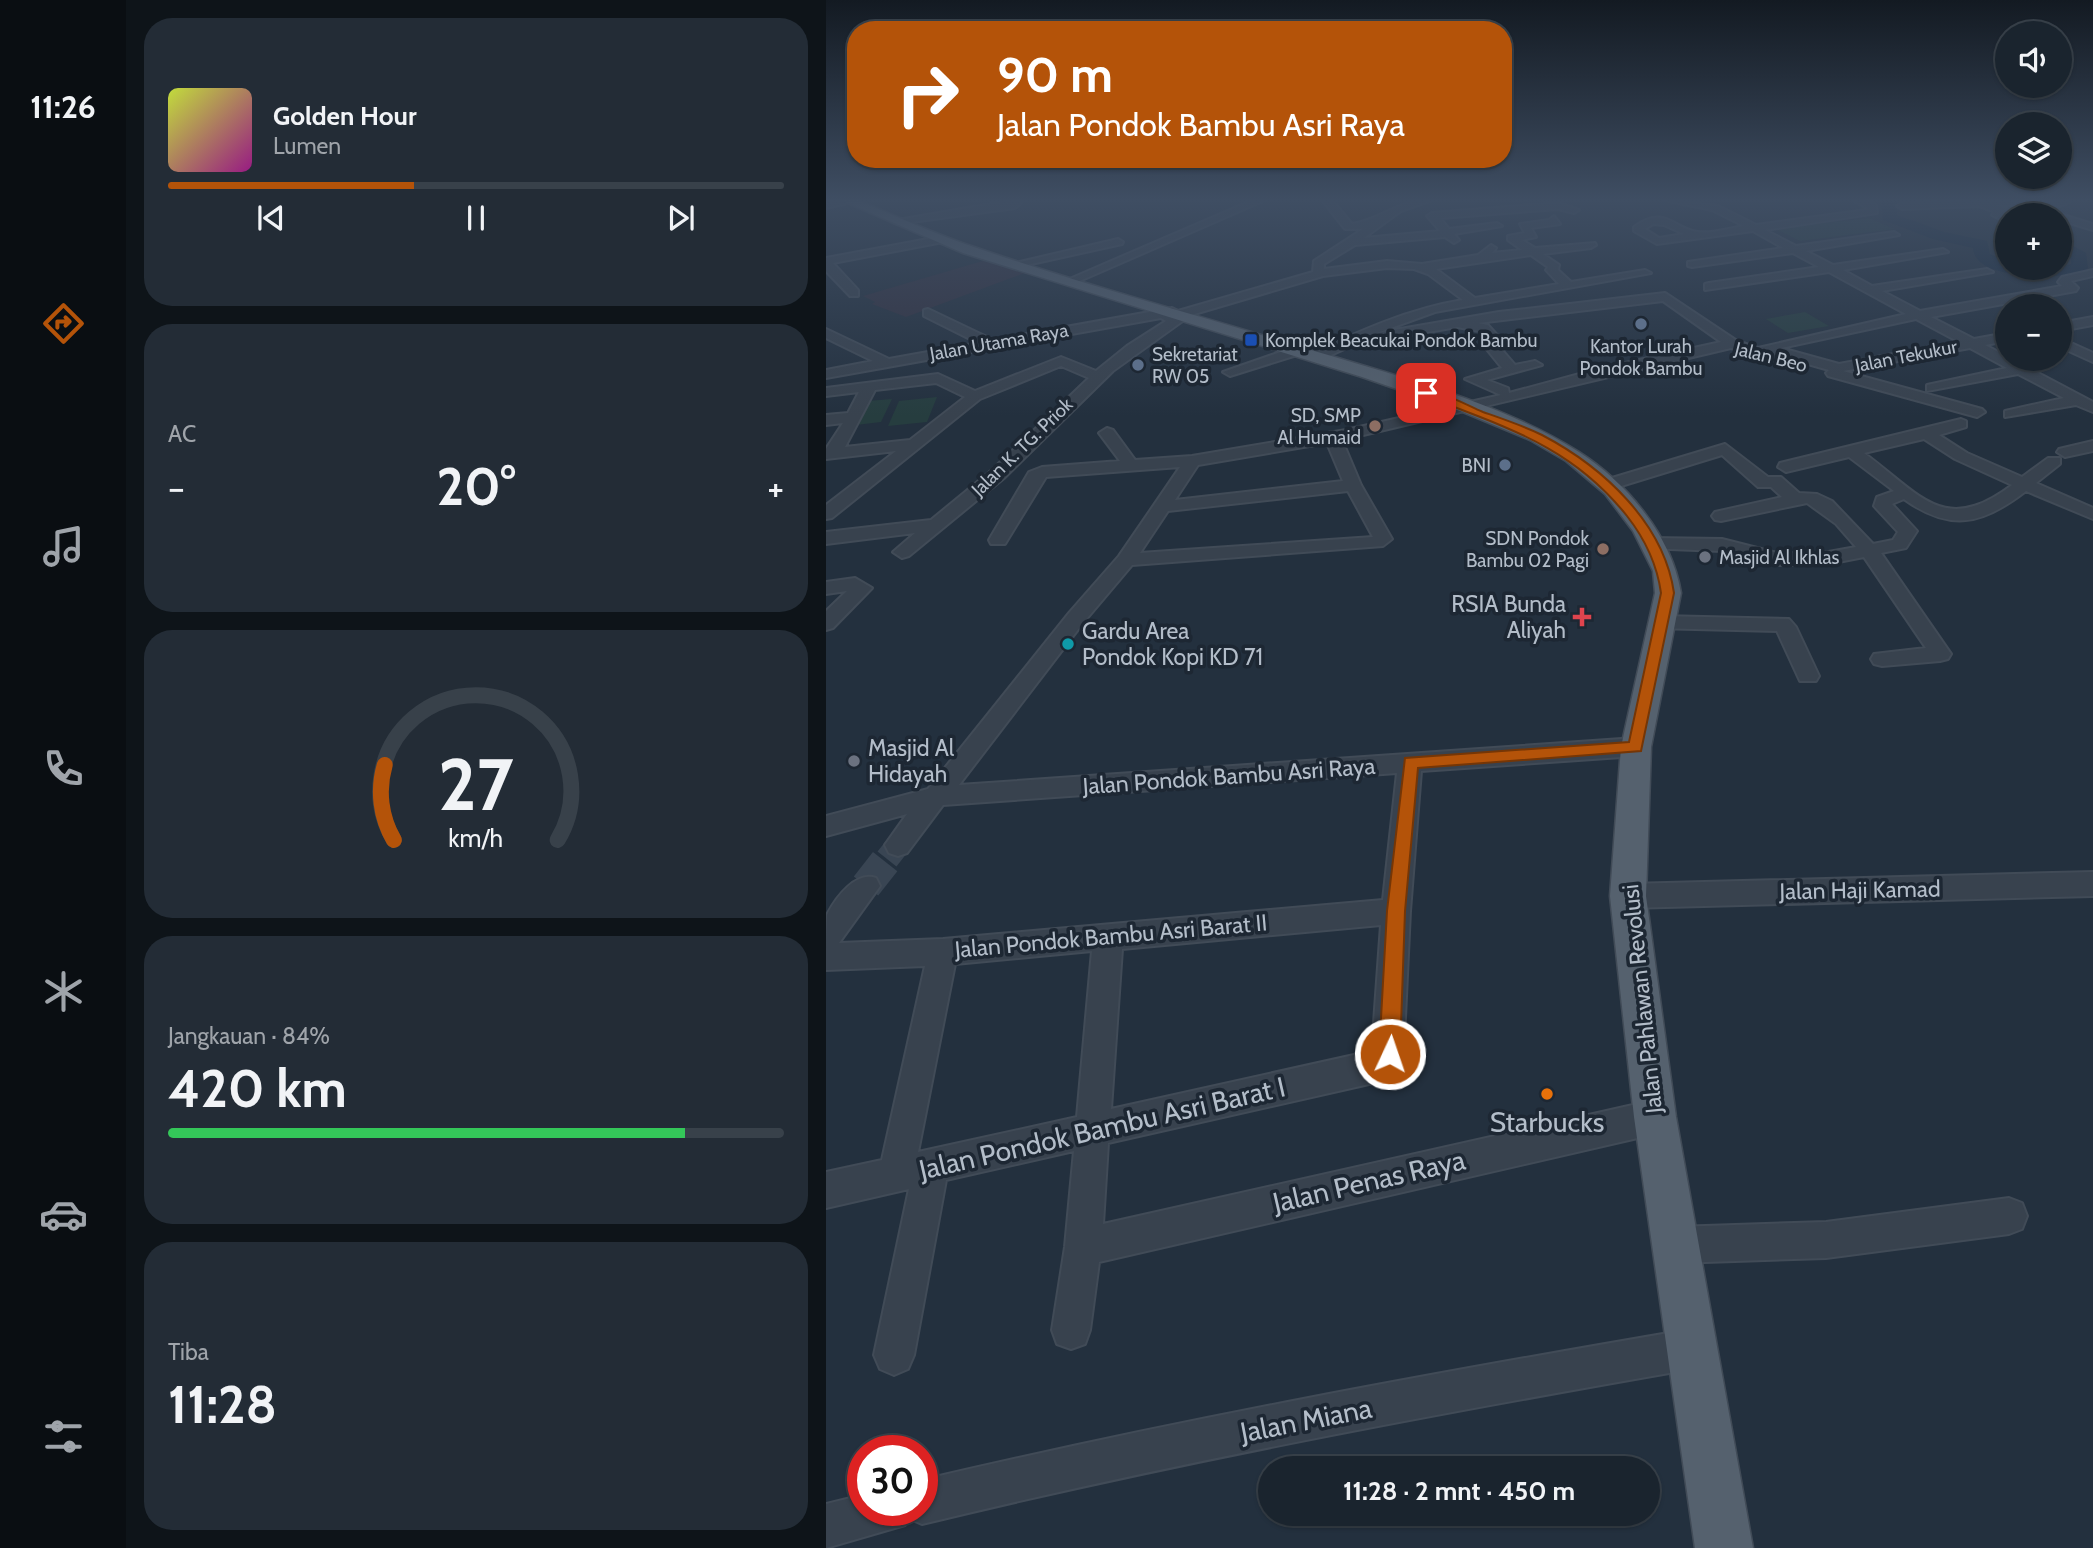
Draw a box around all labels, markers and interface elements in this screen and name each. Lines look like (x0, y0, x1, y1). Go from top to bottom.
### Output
map controls (1995, 21, 2072, 371)
button: sound (1995, 21, 2072, 98)
text: 90 m (997, 45, 1113, 104)
icon: right (882, 49, 973, 140)
text: 11:26 (30, 87, 96, 126)
text: Golden Hour (273, 100, 416, 132)
text: Jalan Pondok Bambu Asri Raya (997, 105, 1405, 144)
button: layers (1995, 112, 2072, 189)
text: Lumen (273, 132, 341, 160)
icon: previous (252, 199, 290, 237)
icon: pause (457, 199, 495, 237)
icon: next (662, 199, 700, 237)
button: + (1995, 203, 2072, 280)
button: − (1995, 294, 2072, 371)
icon: directions (39, 299, 88, 348)
marker: Kantor Lurah Pondok Bambu (1633, 316, 1649, 332)
street label: Jalan Utama Raya (927, 319, 1070, 366)
place label: Komplek Beacukai Pondok Bambu (1265, 329, 1537, 352)
marker: Komplek Beacukai Pondok Bambu (1243, 332, 1259, 348)
place label: Kantor Lurah Pondok Bambu (1579, 335, 1703, 380)
street label: Jalan Tekukur (1852, 335, 1959, 377)
street label: Jalan Beo (1731, 337, 1810, 377)
place label: Sekretariat RW 05 (1152, 343, 1238, 388)
marker: Sekretariat RW 05 (1130, 357, 1146, 373)
pin (1396, 363, 1456, 423)
icon: arrive (1407, 374, 1445, 412)
street label: Jalan K. TG. Priok (966, 393, 1078, 502)
place label: SD, SMP Al Humaid (1277, 404, 1361, 449)
marker: SD, SMP Al Humaid (1367, 418, 1383, 434)
text: AC (168, 420, 196, 448)
place label: BNI (1461, 454, 1491, 477)
text: 20° (436, 455, 516, 518)
marker: BNI (1497, 457, 1513, 473)
text: − (168, 464, 185, 511)
text: + (767, 464, 784, 511)
icon: music (39, 522, 88, 571)
place label: SDN Pondok Bambu 02 Pagi (1466, 527, 1589, 572)
marker: SDN Pondok Bambu 02 Pagi (1595, 541, 1611, 557)
place label: Masjid Al Ikhlas (1719, 546, 1840, 569)
marker: Masjid Al Ikhlas (1697, 549, 1713, 565)
place label: RSIA Bunda Aliyah (1451, 590, 1566, 644)
marker: RSIA Bunda Aliyah (1572, 607, 1592, 627)
place label: Gardu Area Pondok Kopi KD 71 (1082, 617, 1263, 671)
marker: Gardu Area Pondok Kopi KD 71 (1060, 636, 1076, 652)
place label: Masjid Al Hidayah (868, 734, 955, 788)
text: 27 (438, 740, 514, 828)
icon: phone (39, 744, 88, 793)
street label: Jalan Pondok Bambu Asri Raya (1081, 752, 1376, 800)
marker: Masjid Al Hidayah (846, 753, 862, 769)
text: km/h (449, 823, 503, 853)
street label: Jalan Haji Kamad (1778, 875, 1941, 905)
street label: Jalan Pahlawan Revolusi (1616, 883, 1668, 1116)
street label: Jalan Pondok Bambu Asri Barat II (953, 908, 1268, 964)
icon: climate (39, 967, 88, 1016)
position arrow (1353, 1017, 1427, 1091)
text: Jangkauan · 84% (168, 1022, 330, 1050)
text: 420 km (168, 1057, 347, 1120)
street label: Jalan Pondok Bambu Asri Barat I (915, 1069, 1288, 1187)
marker: Starbucks (1539, 1086, 1555, 1102)
place label: Starbucks (1490, 1105, 1604, 1139)
street label: Jalan Penas Raya (1269, 1142, 1469, 1220)
icon: car (39, 1190, 88, 1239)
text: Tiba (168, 1338, 209, 1366)
text: 11:28 (168, 1373, 277, 1436)
street label: Jalan Miana (1236, 1390, 1375, 1450)
icon: filters (39, 1412, 88, 1461)
speed limit sign: 30 (847, 1435, 938, 1526)
text: 11:28 · 2 mnt · 450 m (1343, 1475, 1575, 1507)

